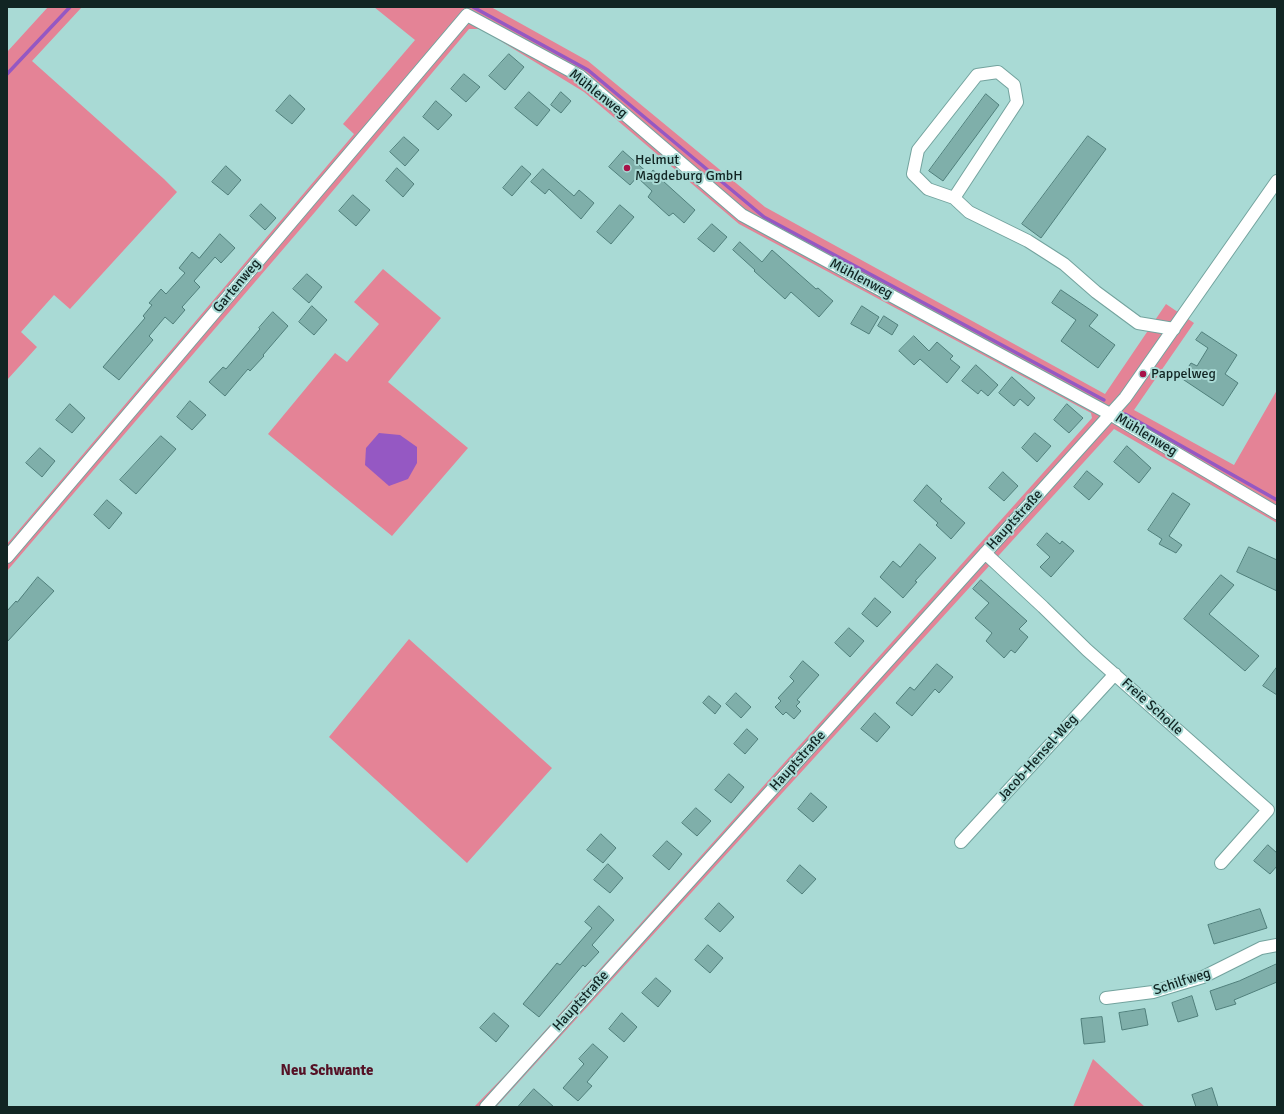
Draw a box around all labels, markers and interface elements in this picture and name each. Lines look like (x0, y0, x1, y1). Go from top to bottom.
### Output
street label: Mühlenweg (566, 66, 630, 122)
place label: Helmut Magdeburg GmbH (635, 152, 743, 184)
marker: Helmut Magdeburg GmbH (622, 163, 632, 173)
street label: Mühlenweg (826, 255, 896, 303)
street label: Gartenweg (210, 256, 264, 316)
place label: Pappelweg (1151, 366, 1216, 382)
marker: Pappelweg (1138, 369, 1148, 379)
street label: Mühlenweg (1112, 410, 1180, 460)
street label: Hauptstraße (984, 486, 1046, 554)
street label: Freie Scholle (1118, 675, 1186, 739)
street label: Jacob-Hensel-Weg (995, 711, 1081, 805)
street label: Hauptstraße (767, 727, 829, 795)
street label: Schilfweg (1151, 965, 1213, 999)
street label: Hauptstraße (550, 967, 612, 1035)
district label: Neu Schwante (280, 1062, 374, 1080)

